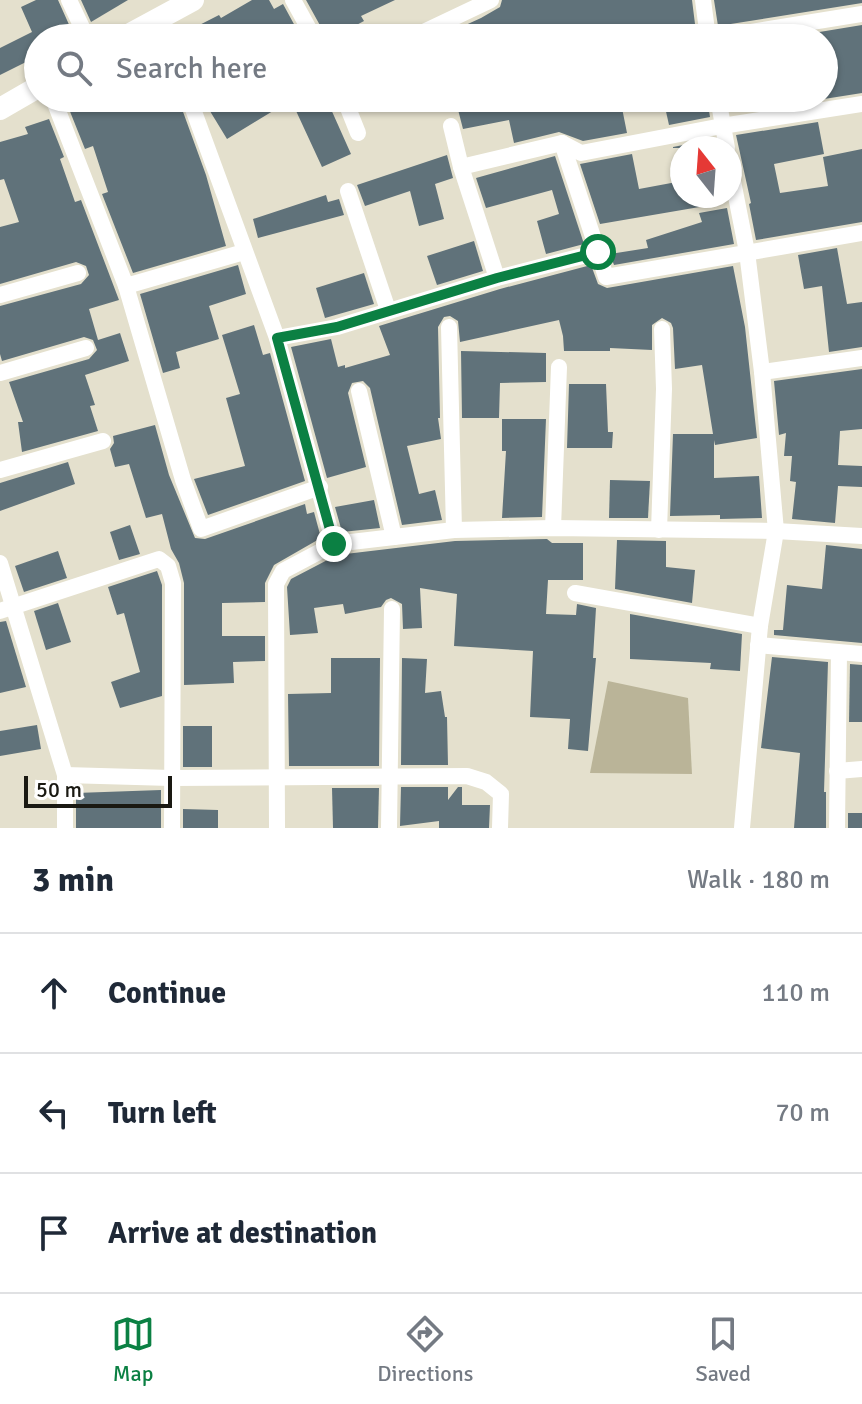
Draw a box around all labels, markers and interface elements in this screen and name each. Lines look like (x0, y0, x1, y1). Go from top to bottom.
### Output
search box (24, 24, 838, 112)
icon: search (52, 46, 96, 90)
text: Search here (116, 50, 267, 87)
north arrow (670, 136, 742, 208)
route start (580, 234, 616, 270)
route end (316, 526, 352, 562)
scale bar (24, 772, 172, 808)
text: 50 m (36, 776, 82, 803)
text: 3 min (32, 859, 114, 901)
text: Walk · 180 m (687, 864, 830, 896)
icon: ahead (32, 971, 76, 1015)
text: Continue (108, 975, 226, 1012)
text: 110 m (761, 977, 830, 1009)
icon: left (32, 1091, 76, 1135)
text: Turn left (108, 1095, 217, 1132)
text: 70 m (775, 1097, 830, 1129)
icon: arrive (32, 1211, 76, 1255)
text: Arrive at destination (108, 1215, 377, 1252)
tab: Map (111, 1312, 155, 1387)
tab: Directions (377, 1312, 473, 1387)
tab: Saved (696, 1312, 751, 1387)

